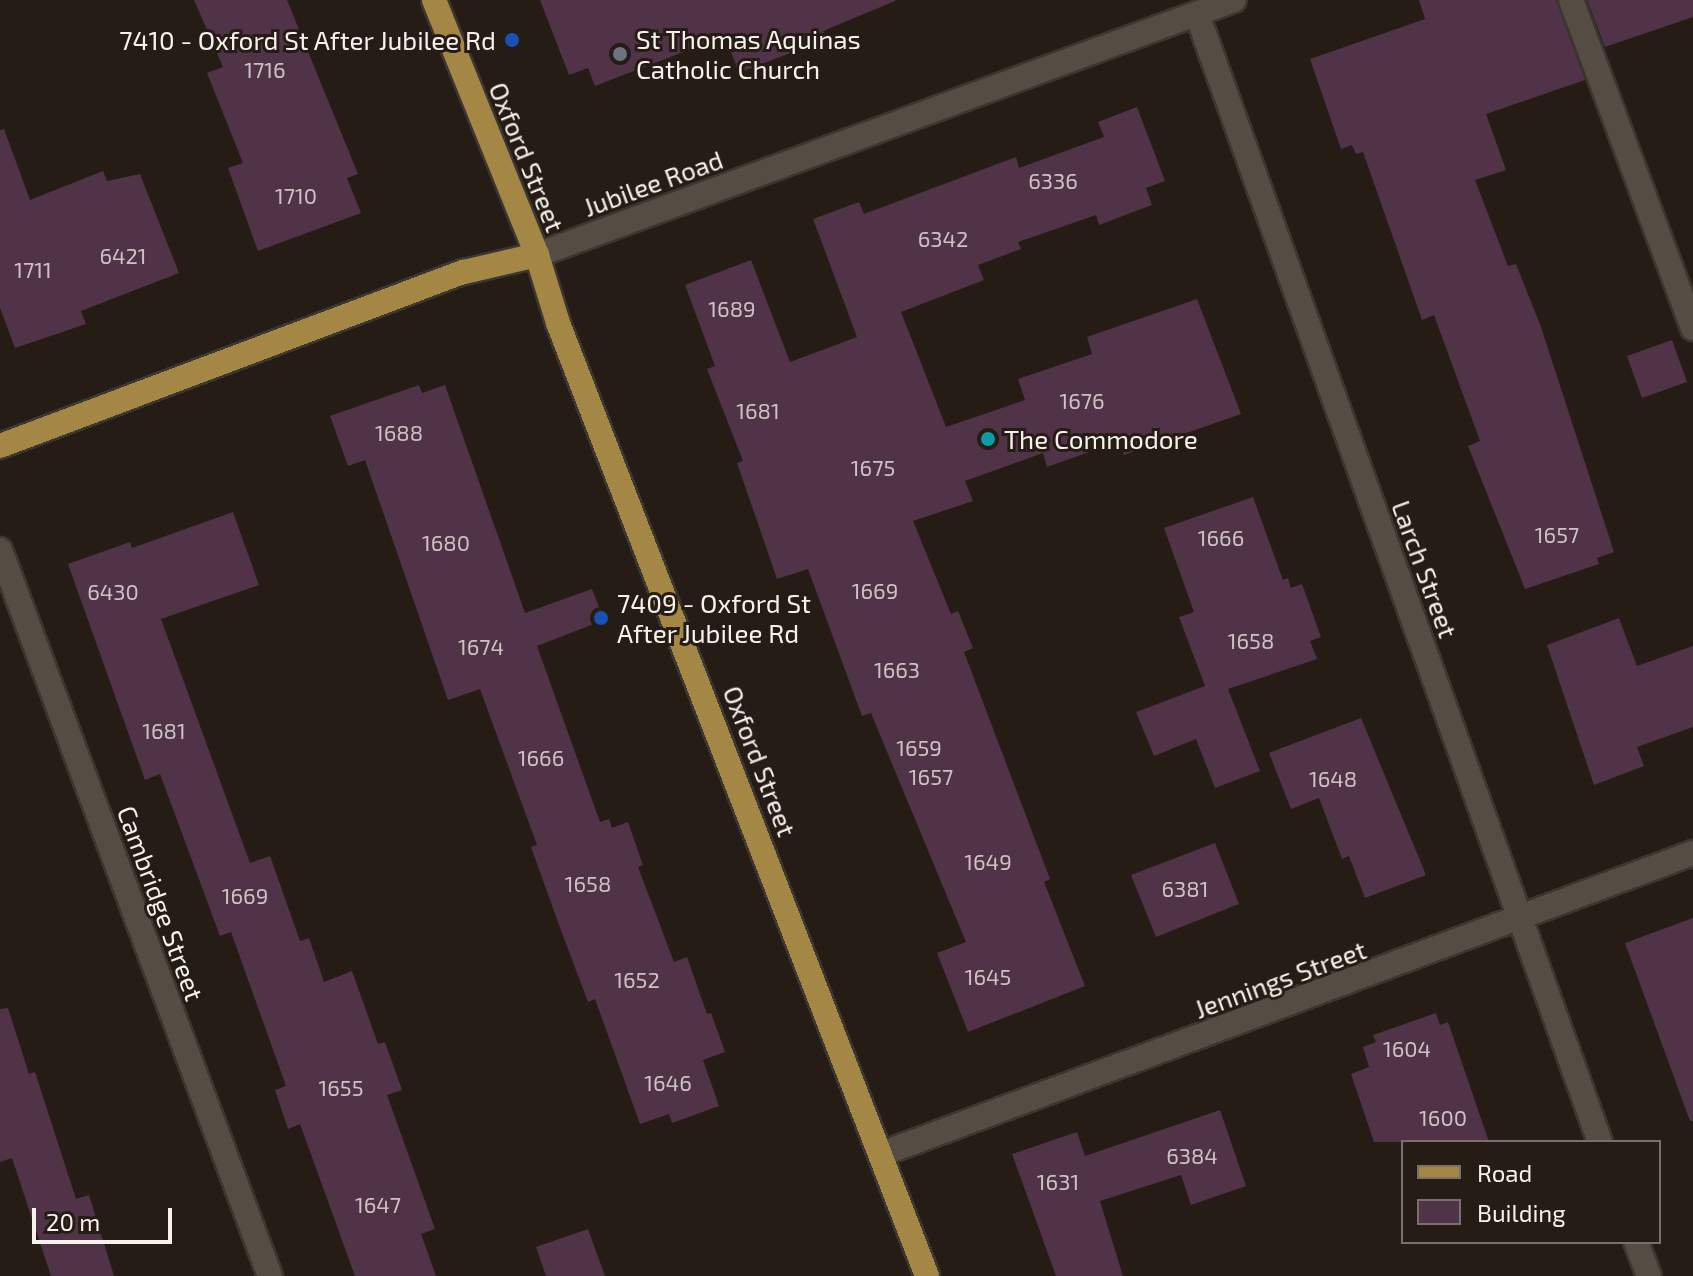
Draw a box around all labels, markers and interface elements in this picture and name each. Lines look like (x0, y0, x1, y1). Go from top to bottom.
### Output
place label: St Thomas Aquinas Catholic Church (636, 23, 862, 84)
place label: 7410 - Oxford St After Jubilee Rd (118, 24, 496, 56)
marker: 7410 - Oxford St After Jubilee Rd (503, 31, 521, 49)
marker: St Thomas Aquinas Catholic Church (611, 45, 629, 63)
house number: 1716 (244, 57, 286, 83)
street label: Oxford Street (483, 78, 571, 236)
street label: Jubilee Road (579, 143, 727, 223)
house number: 6336 (1028, 168, 1078, 194)
house number: 1710 (275, 183, 317, 209)
house number: 6342 (918, 226, 968, 252)
house number: 6421 (99, 243, 147, 269)
house number: 1711 (14, 257, 52, 283)
house number: 1689 (708, 296, 756, 322)
house number: 1676 (1059, 388, 1105, 414)
house number: 1681 (736, 398, 780, 424)
house number: 1688 (375, 420, 423, 446)
place label: The Commodore (1004, 423, 1198, 455)
marker: The Commodore (979, 430, 997, 448)
house number: 1675 (851, 455, 895, 481)
street label: Larch Street (1386, 496, 1464, 642)
house number: 1657 (1535, 522, 1579, 548)
house number: 1666 (1198, 525, 1244, 551)
house number: 1680 (422, 530, 470, 556)
house number: 1669 (852, 578, 898, 604)
house number: 6430 (87, 579, 139, 605)
place label: 7409 - Oxford St After Jubilee Rd (617, 587, 811, 648)
marker: 7409 - Oxford St After Jubilee Rd (592, 609, 610, 627)
house number: 1658 (1228, 628, 1274, 654)
house number: 1674 (458, 634, 504, 660)
house number: 1663 (874, 657, 920, 683)
street label: Oxford Street (717, 681, 803, 841)
house number: 1681 (142, 718, 186, 744)
house number: 1659 (896, 735, 942, 761)
house number: 1666 (518, 745, 564, 771)
house number: 1657 (909, 764, 953, 790)
house number: 1648 (1309, 766, 1357, 792)
street label: Cambridge Street (111, 801, 211, 1005)
house number: 1649 (964, 849, 1012, 875)
house number: 1658 (565, 871, 611, 897)
house number: 6381 (1162, 876, 1208, 902)
house number: 1669 (222, 883, 268, 909)
street label: Jennings Street (1190, 934, 1370, 1024)
house number: 1645 (965, 964, 1011, 990)
house number: 1652 (614, 967, 660, 993)
house number: 1604 (1383, 1036, 1431, 1062)
house number: 1646 (644, 1070, 692, 1096)
house number: 1655 (319, 1075, 363, 1101)
house number: 1600 (1419, 1105, 1467, 1131)
legend (1401, 1140, 1661, 1244)
house number: 6384 (1166, 1143, 1218, 1169)
text: Road (1477, 1158, 1532, 1187)
house number: 1631 (1037, 1169, 1079, 1195)
scale bar (36, 1192, 176, 1242)
house number: 1647 (355, 1192, 401, 1218)
text: Building (1477, 1198, 1566, 1227)
text: 20 m (46, 1207, 100, 1236)

